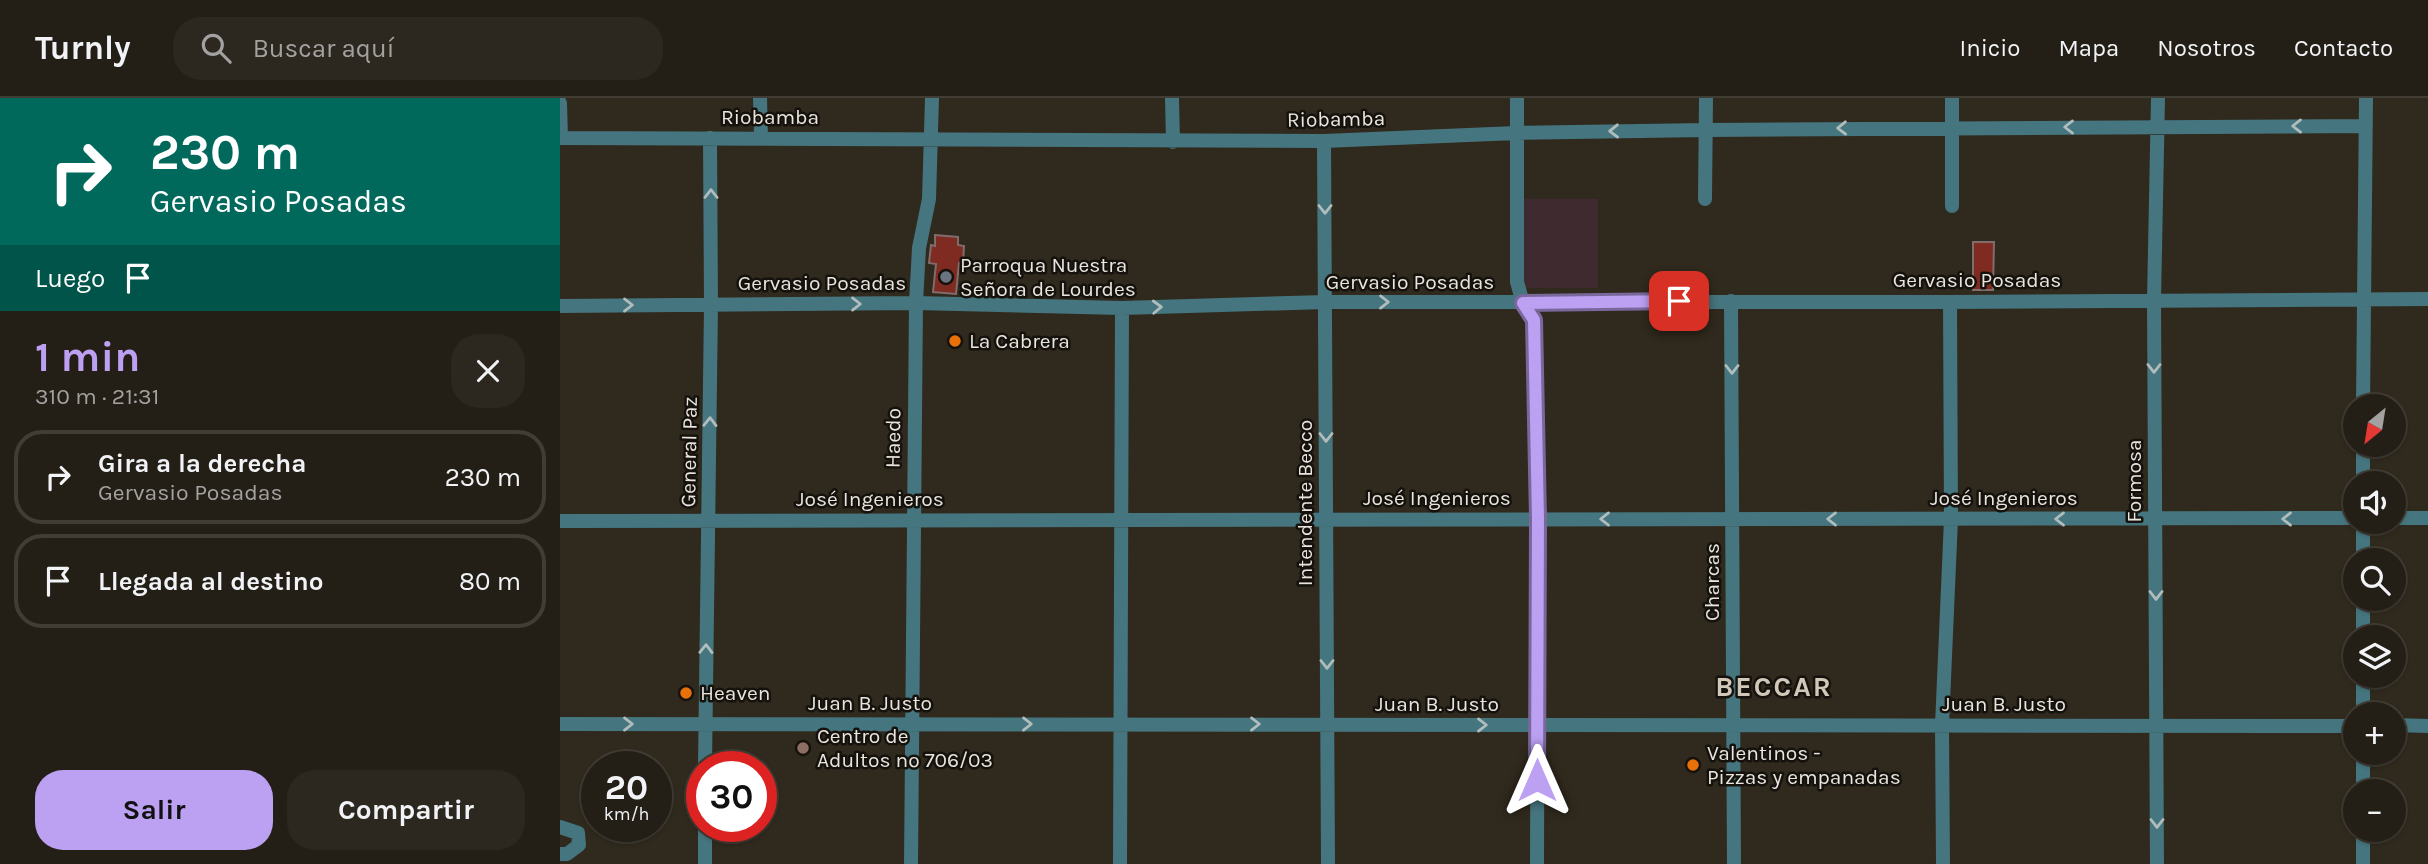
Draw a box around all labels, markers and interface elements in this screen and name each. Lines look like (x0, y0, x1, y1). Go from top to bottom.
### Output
search box (173, 17, 663, 80)
text: Turnly (35, 29, 131, 67)
icon: search (197, 29, 235, 67)
text: Buscar aquí (253, 33, 395, 64)
text: Inicio (1959, 34, 2020, 62)
text: Mapa (2058, 34, 2119, 62)
text: Nosotros (2157, 34, 2256, 62)
text: Contacto (2294, 34, 2393, 62)
street label: Riobamba (721, 105, 819, 129)
street label: Riobamba (1287, 106, 1385, 132)
one-way arrow (2291, 118, 2302, 134)
one-way arrow (2064, 119, 2074, 135)
one-way arrow (1836, 120, 1847, 136)
text: 230 m (150, 124, 300, 181)
one-way arrow (1609, 124, 1620, 139)
icon: right (35, 126, 126, 217)
text: Gervasio Posadas (150, 183, 407, 220)
one-way arrow (703, 189, 719, 199)
one-way arrow (1317, 204, 1333, 215)
place label: Parroqua Nuestra Señora de Lourdes (960, 253, 1136, 301)
icon: arrive (119, 259, 157, 297)
text: Luego (35, 263, 105, 294)
street label: Gervasio Posadas (1893, 268, 2061, 292)
marker: Parroqua Nuestra Señora de Lourdes (938, 269, 954, 285)
street label: Gervasio Posadas (1326, 270, 1494, 294)
street label: Gervasio Posadas (738, 271, 906, 295)
pin (1649, 271, 1709, 331)
icon: arrive (1660, 282, 1698, 320)
one-way arrow (1379, 294, 1390, 310)
one-way arrow (850, 296, 861, 311)
one-way arrow (623, 297, 634, 313)
one-way arrow (1152, 299, 1162, 315)
place label: La Cabrera (969, 329, 1070, 353)
text: 1 min (35, 332, 140, 382)
marker: La Cabrera (947, 333, 963, 349)
button: close (451, 334, 525, 408)
one-way arrow (2146, 363, 2162, 374)
one-way arrow (1724, 364, 1740, 375)
text: 310 m · 21:31 (35, 383, 159, 410)
north arrow (2343, 394, 2406, 457)
map controls (2343, 394, 2406, 842)
street label: General Paz (676, 396, 702, 508)
street label: Haedo (880, 408, 906, 468)
one-way arrow (702, 416, 718, 427)
street label: Intendente Becco (1293, 420, 1317, 586)
one-way arrow (1318, 432, 1334, 442)
street label: Formosa (2122, 439, 2146, 523)
text: Gira a la derecha (98, 448, 307, 479)
icon: right (39, 458, 77, 496)
text: 230 m (445, 462, 521, 493)
button: sound (2343, 471, 2406, 534)
text: Gervasio Posadas (98, 479, 283, 506)
street label: José Ingenieros (1363, 486, 1511, 510)
street label: José Ingenieros (1930, 486, 2078, 510)
street label: José Ingenieros (796, 487, 944, 511)
one-way arrow (1599, 511, 1610, 527)
one-way arrow (1827, 511, 1837, 527)
one-way arrow (2054, 511, 2065, 527)
one-way arrow (2282, 511, 2292, 527)
street label: Charcas (1700, 543, 1724, 621)
button: search (2343, 548, 2406, 611)
icon: arrive (39, 562, 77, 600)
text: Llegada al destino (98, 566, 324, 597)
text: 80 m (459, 566, 521, 597)
one-way arrow (2148, 591, 2164, 601)
button: layers (2343, 625, 2406, 688)
one-way arrow (699, 644, 714, 655)
one-way arrow (1319, 659, 1335, 670)
district label: BECCAR (1715, 670, 1833, 703)
place label: Heaven (700, 681, 770, 705)
marker: Heaven (678, 685, 694, 701)
street label: Juan B. Justo (808, 691, 932, 715)
street label: Juan B. Justo (1375, 692, 1499, 716)
street label: Juan B. Justo (1942, 692, 2066, 716)
button: + (2343, 702, 2406, 765)
one-way arrow (623, 716, 634, 732)
one-way arrow (1022, 716, 1033, 732)
one-way arrow (1250, 716, 1260, 732)
one-way arrow (1477, 717, 1488, 733)
place label: Centro de Adultos nº 706/03 (817, 724, 993, 772)
marker: Centro de Adultos nº 706/03 (795, 740, 811, 756)
place label: Valentinos - Pizzas y empanadas (1707, 741, 1901, 789)
position arrow (1500, 743, 1574, 817)
speed limit sign: 30 (686, 751, 777, 842)
marker: Valentinos - Pizzas y empanadas (1685, 757, 1701, 773)
text: 20 (605, 767, 648, 808)
button: Salir (35, 770, 273, 850)
button: Compartir (287, 770, 525, 850)
button: − (2343, 779, 2406, 842)
text: km/h (604, 803, 649, 825)
one-way arrow (2149, 818, 2165, 829)

